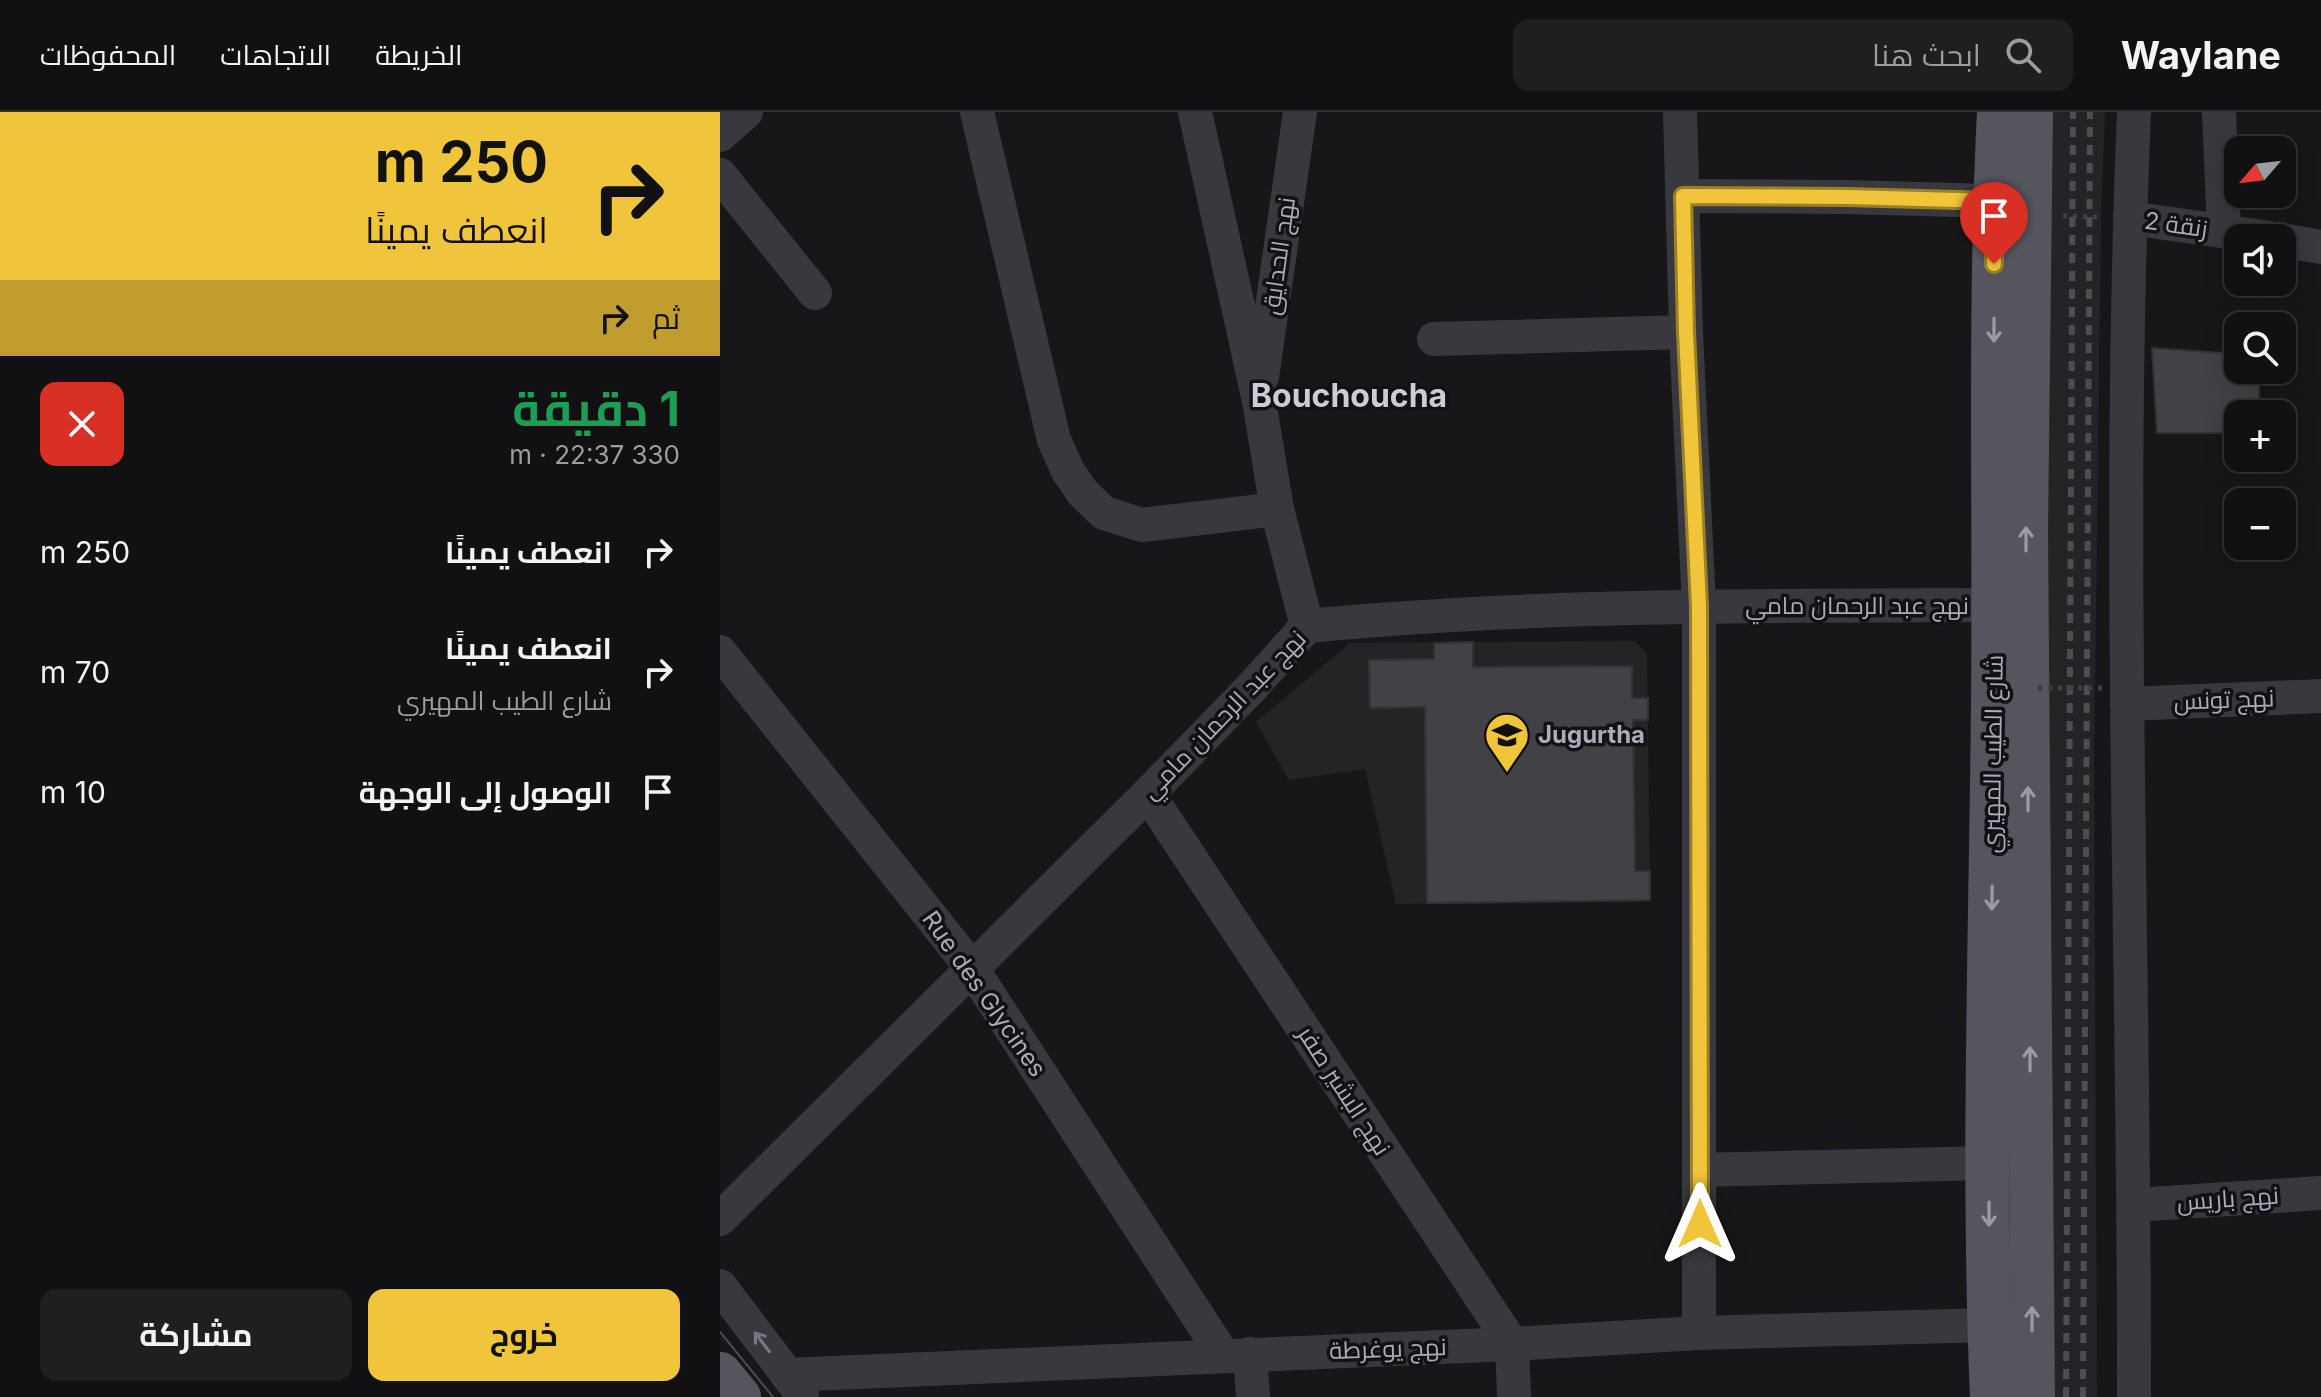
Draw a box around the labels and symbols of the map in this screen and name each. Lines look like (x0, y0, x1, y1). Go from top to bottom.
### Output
north arrow (2224, 136, 2296, 208)
pin (1960, 182, 2028, 264)
street label: نهج الحدايق (1256, 195, 1303, 317)
street label: زنقة 2 (2143, 206, 2209, 243)
one-way arrow (1986, 316, 2002, 343)
district label: Bouchoucha (1251, 376, 1447, 415)
one-way arrow (2018, 526, 2034, 553)
street label: نهج عبد الرحمان مامي (1745, 591, 1969, 625)
street label: نهج عبد الرحمان مامي (1136, 624, 1315, 809)
street label: شارع الطيب المهيري (1976, 654, 2013, 854)
street label: نهج تونس (2173, 683, 2275, 718)
school or university icon: Jugurtha (1483, 711, 1531, 774)
place label: Jugurtha (1538, 720, 1645, 749)
one-way arrow (2020, 786, 2036, 813)
one-way arrow (1984, 884, 1999, 911)
street label: Rue des Glycines (916, 905, 1052, 1082)
street label: نهج البشير صفر (1289, 1019, 1397, 1162)
one-way arrow (2022, 1046, 2038, 1073)
street label: نهج باريس (2176, 1180, 2280, 1219)
position arrow (1658, 1182, 1742, 1266)
one-way arrow (1981, 1200, 1997, 1227)
one-way arrow (2025, 1306, 2040, 1333)
one-way arrow (753, 1332, 770, 1353)
street label: نهج يوغرطة (1329, 1332, 1447, 1367)

